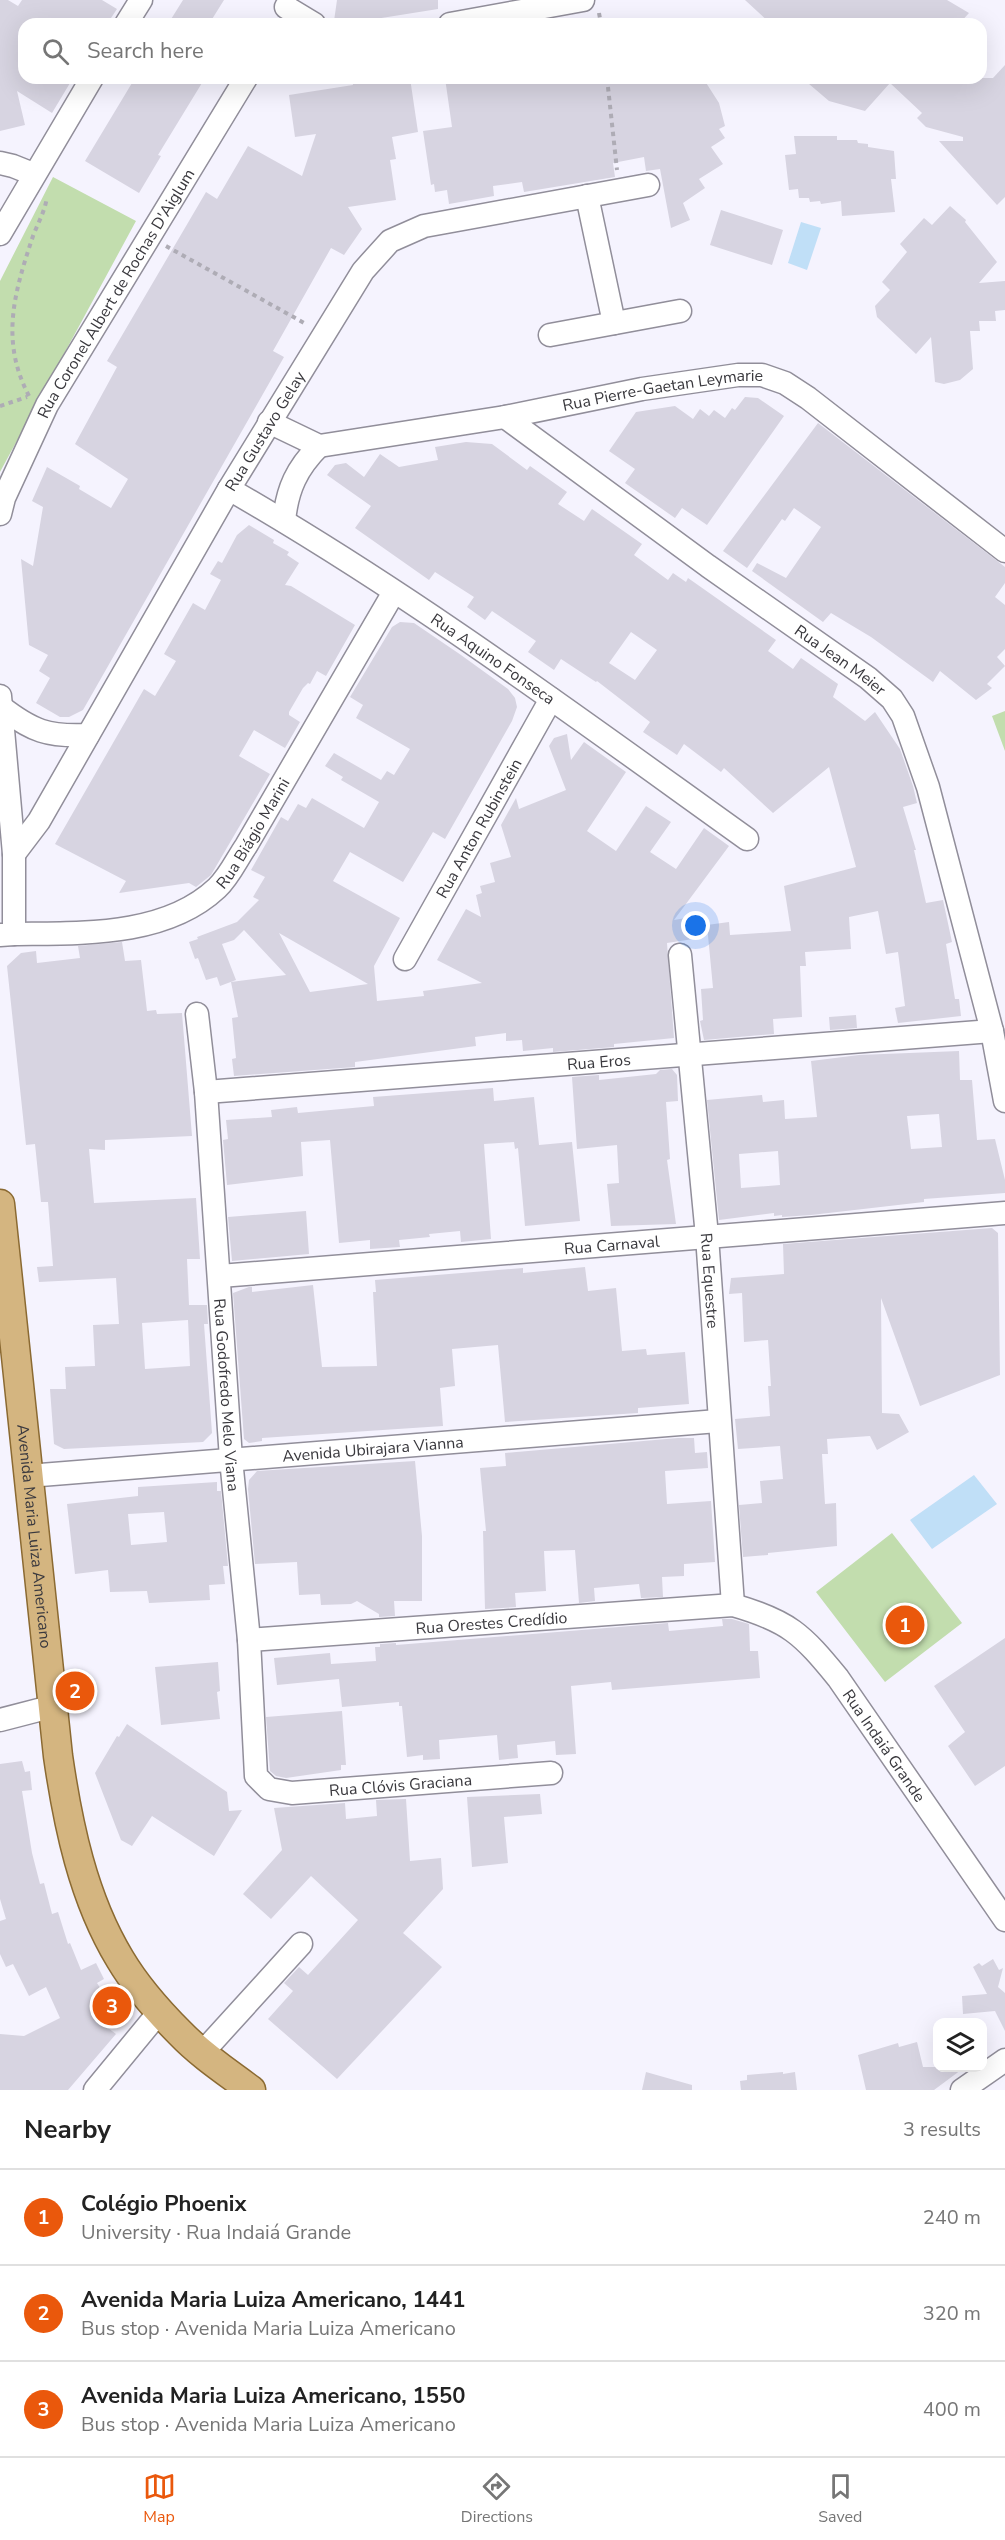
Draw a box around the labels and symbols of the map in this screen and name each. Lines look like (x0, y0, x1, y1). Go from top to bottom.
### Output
street label: Rua Coronel Albert de Rochas D'Aiglum (32, 165, 200, 422)
street label: Rua Pierre-Gaetan Leymarie (561, 365, 763, 417)
street label: Rua Gustavo Gelay (220, 367, 311, 496)
street label: Rua Aquino Fonseca (426, 609, 559, 710)
street label: Rua Jean Meier (790, 620, 890, 701)
street label: Rua Anton Rubinstein (431, 755, 527, 903)
street label: Rua Biágio Marini (211, 774, 295, 894)
your location (681, 911, 710, 940)
street label: Rua Eros (566, 1049, 632, 1076)
street label: Rua Carnaval (563, 1231, 661, 1260)
street label: Rua Equestre (695, 1232, 723, 1329)
street label: Rua Godofredo Melo Viana (208, 1298, 244, 1492)
street label: Avenida Maria Luiza Americano (11, 1423, 57, 1650)
street label: Avenida Ubirajara Vianna (281, 1431, 465, 1468)
pin: 1 (886, 1602, 924, 1648)
street label: Rua Orestes Credídio (415, 1607, 568, 1640)
pin: 2 (56, 1668, 94, 1714)
street label: Rua Indaiá Grande (837, 1685, 930, 1807)
street label: Rua Clóvis Graciana (328, 1769, 473, 1802)
pin: 3 (92, 1984, 132, 2028)

